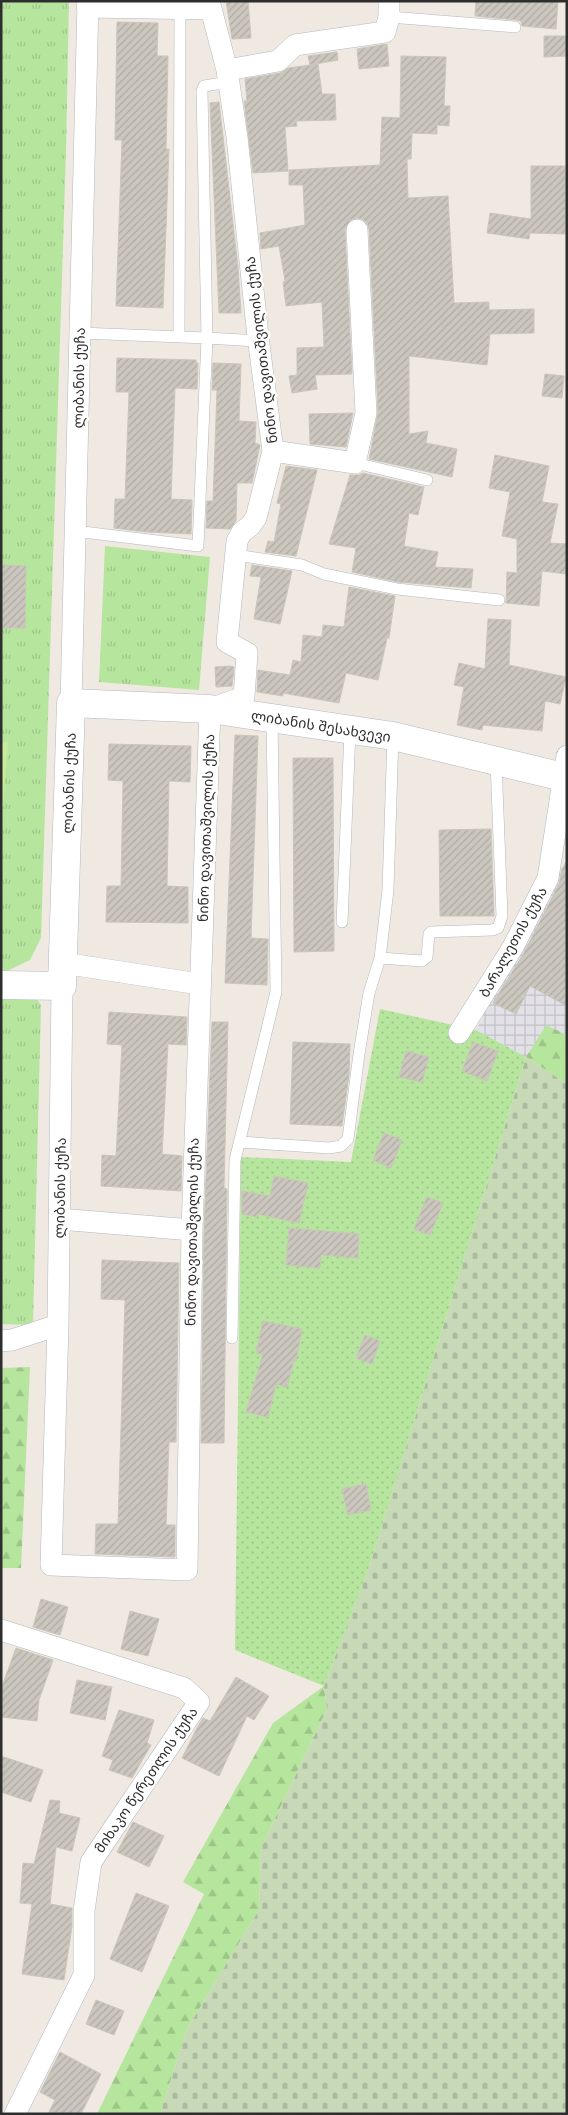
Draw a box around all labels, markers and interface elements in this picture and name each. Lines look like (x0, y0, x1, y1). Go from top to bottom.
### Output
street label: ნინო დავითაშვილის ქუჩა (241, 255, 281, 445)
street label: ლიბანის ქუჩა (69, 327, 89, 429)
street label: ლიბანის შესახვევი (250, 706, 392, 746)
street label: ლიბანის ქუჩა (58, 732, 80, 834)
street label: ნინო დავითაშვილის ქუჩა (194, 734, 218, 922)
street label: ბარალეთის ქუჩა (475, 883, 551, 1001)
street label: ლიბანის ქუჩა (50, 1137, 70, 1239)
street label: ნინო დავითაშვილის ქუჩა (181, 1138, 203, 1326)
street label: მიხაკო წერეთლის ქუჩა (90, 1704, 202, 1856)

